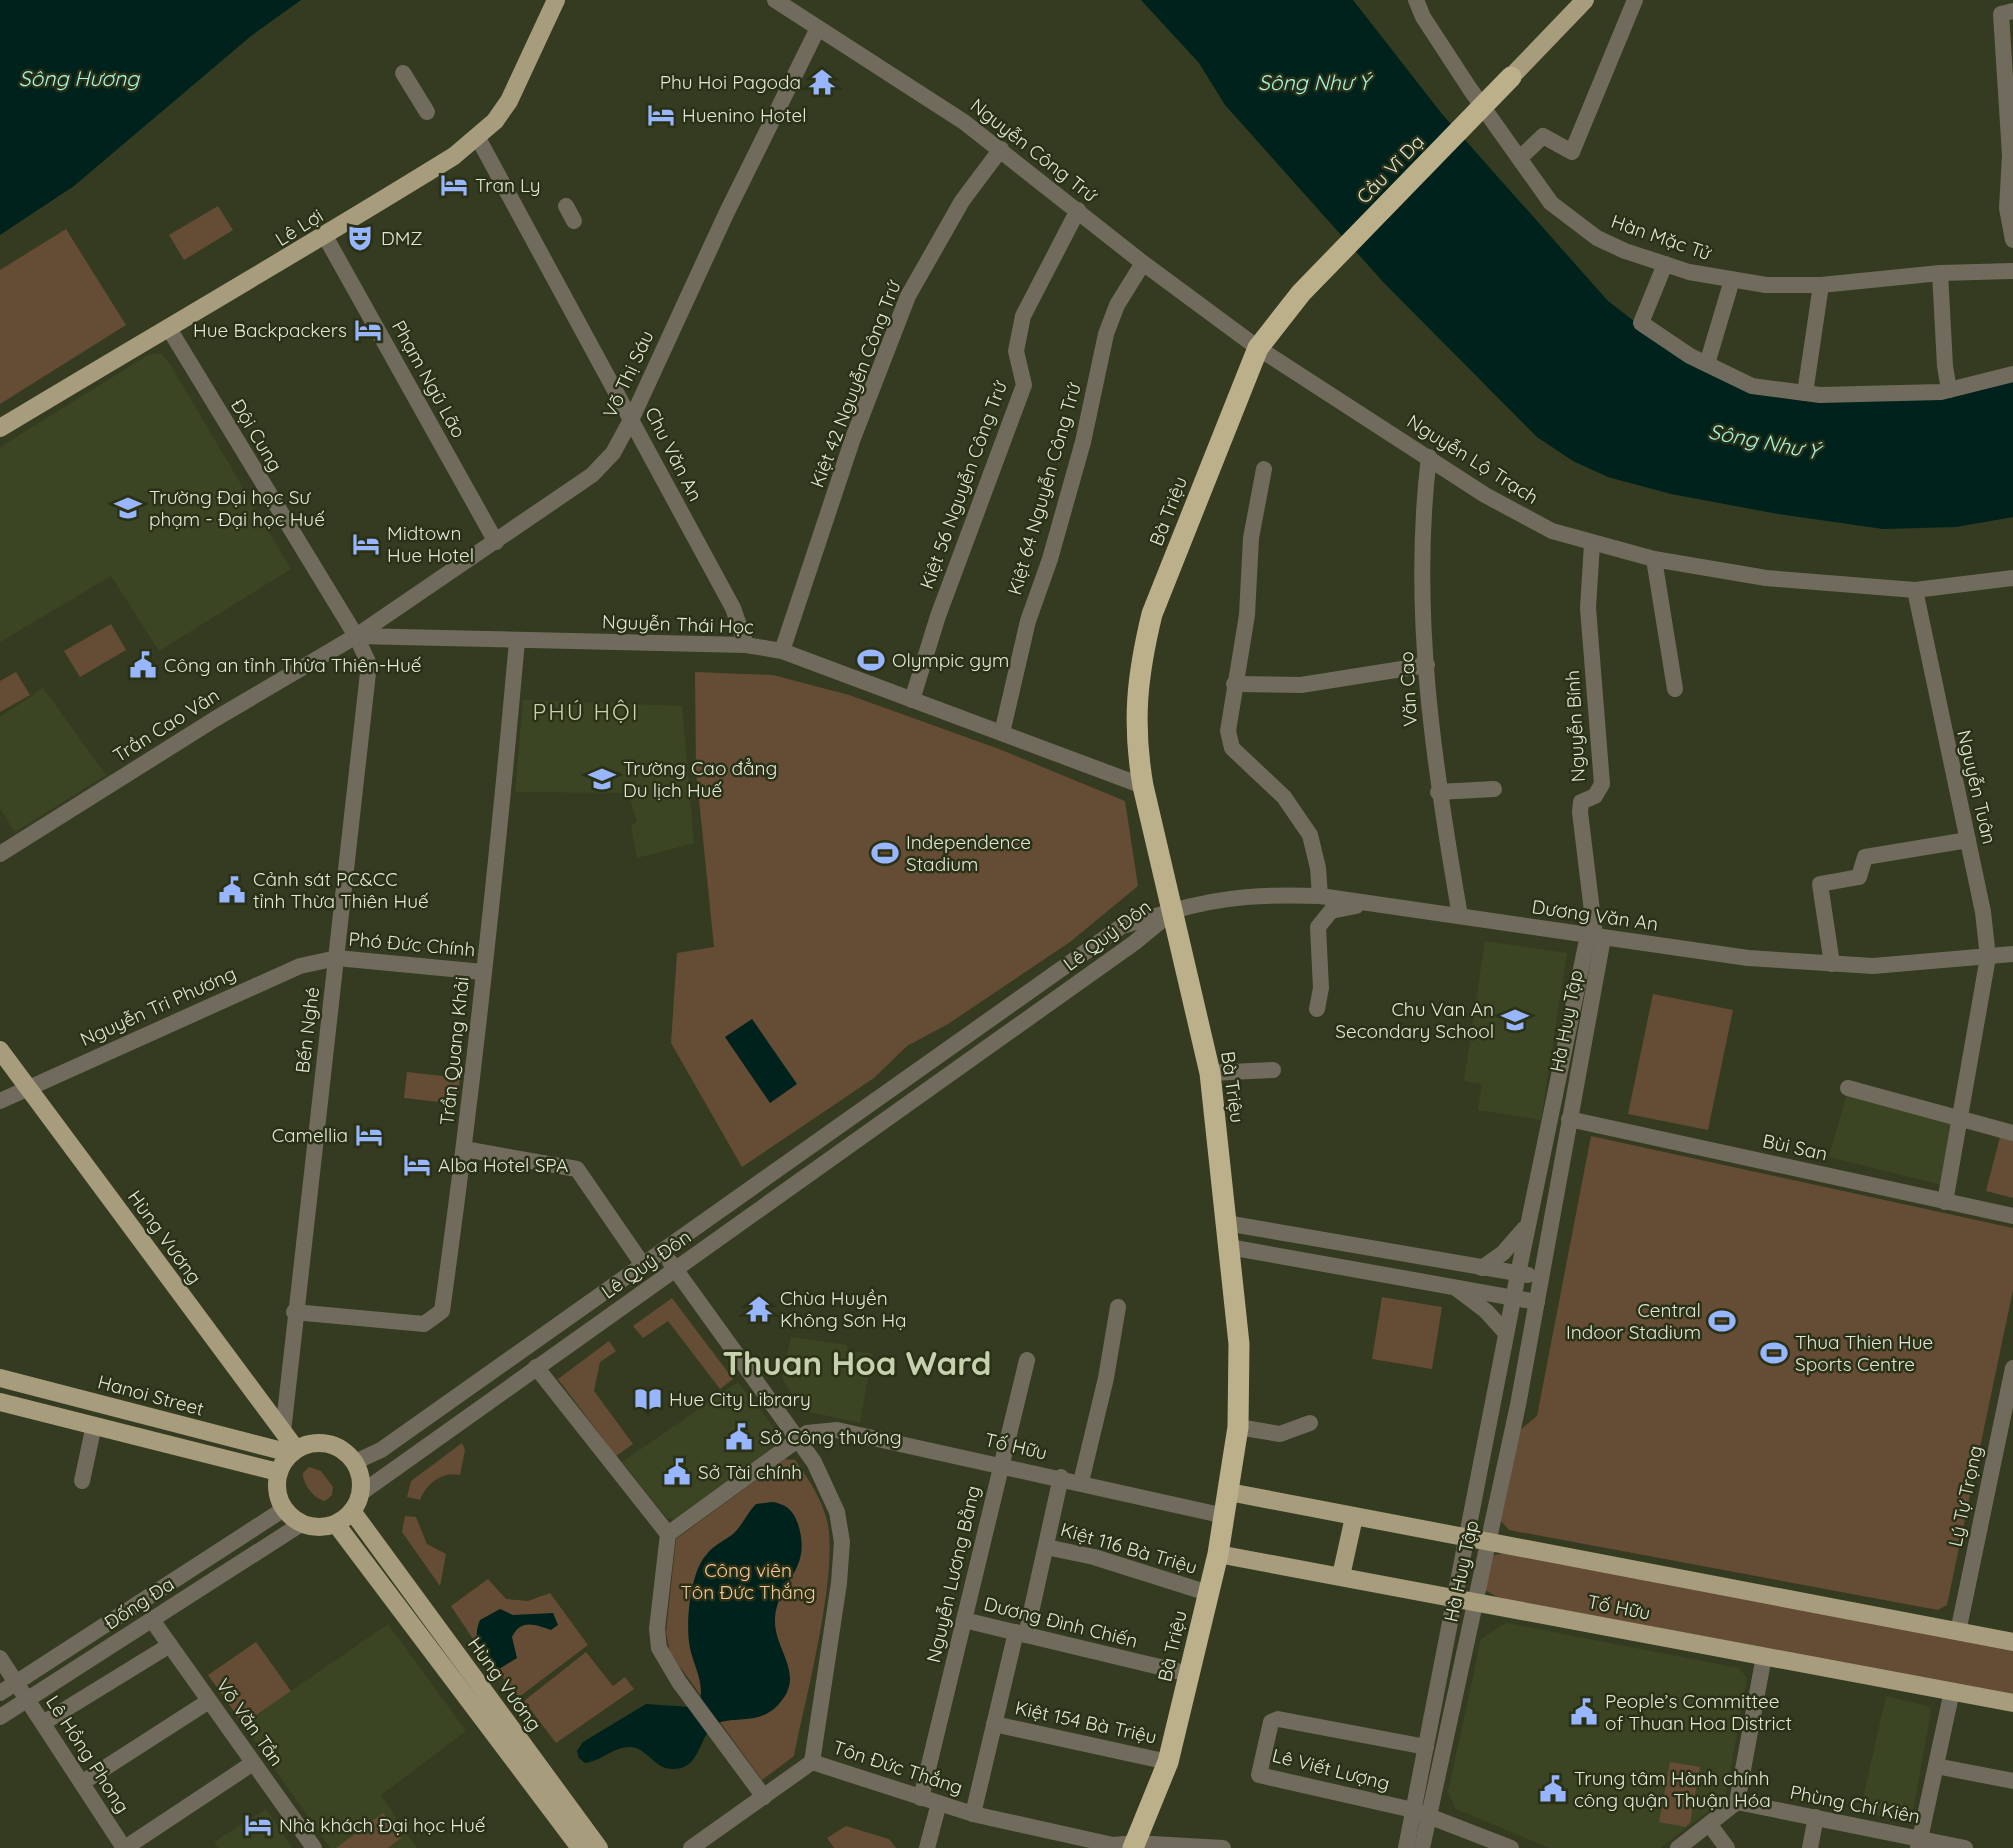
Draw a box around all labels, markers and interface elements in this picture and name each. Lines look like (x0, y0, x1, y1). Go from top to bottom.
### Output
water label: Sông Hương (19, 65, 141, 91)
temple icon: Phu Hoi Pagoda (807, 67, 837, 97)
water label: Sông Như Ý (1258, 69, 1373, 95)
place label: Phu Hoi Pagoda (660, 70, 801, 94)
street label: Nguyễn Công Trứ (966, 93, 1103, 208)
hotel icon: Huenino Hotel (646, 100, 676, 130)
place label: Huenino Hotel (682, 103, 807, 127)
street label: Cầu Vĩ Dạ (1351, 129, 1429, 209)
hotel icon: Tran Ly (439, 170, 469, 200)
place label: Tran Ly (475, 173, 541, 197)
street label: Lê Lợi (271, 203, 327, 251)
street label: Hàn Mặc Tử (1608, 209, 1715, 266)
theatre icon: DMZ (345, 223, 375, 253)
place label: DMZ (381, 226, 423, 250)
street label: Kiệt 42 Nguyễn Công Trứ (804, 276, 906, 491)
hotel icon: Hue Backpackers (353, 315, 383, 345)
street label: Phạm Ngũ Lão (387, 316, 471, 442)
place label: Hue Backpackers (193, 318, 347, 342)
street label: Võ Thị Sáu (597, 326, 659, 422)
street label: Kiệt 56 Nguyễn Công Trứ (914, 377, 1012, 592)
street label: Kiệt 64 Nguyễn Công Trứ (1002, 379, 1086, 598)
street label: Đội Cung (226, 394, 288, 476)
street label: Chu Văn An (640, 403, 708, 505)
street label: Nguyễn Lộ Trạch (1403, 409, 1543, 509)
water label: Sông Như Ý (1706, 418, 1825, 465)
street label: Bà Triệu (1144, 473, 1192, 549)
place label: Trường Đại học Sư phạm - Đại học Huế (149, 485, 325, 531)
school or university icon: Trường Đại học Sư phạm - Đại học Huế (113, 493, 143, 523)
place label: Midtown Hue Hotel (387, 521, 474, 567)
hotel icon: Midtown Hue Hotel (351, 529, 381, 559)
street label: Nguyễn Thái Học (602, 609, 755, 639)
sports icon: Olympic gym (856, 645, 886, 675)
place label: Olympic gym (892, 648, 1009, 672)
public building icon: Công an tỉnh Thừa Thiên-Huế (128, 650, 158, 680)
street label: Văn Cao (1394, 651, 1422, 727)
place label: Công an tỉnh Thừa Thiên-Huế (164, 653, 422, 677)
street label: Nguyễn Bính (1560, 669, 1590, 783)
street label: Trần Cao Vân (109, 683, 223, 767)
district label: PHÚ HỘI (533, 697, 639, 726)
street label: Nguyễn Tuân (1952, 728, 2002, 846)
place label: Trường Cao đẳng Du lịch Huế (623, 756, 777, 802)
school or university icon: Trường Cao đẳng Du lịch Huế (587, 764, 617, 794)
place label: Independence Stadium (906, 830, 1031, 876)
sports icon: Independence Stadium (870, 838, 900, 868)
place label: Cảnh sát PC&CC tỉnh Thừa Thiên Huế (253, 867, 429, 913)
public building icon: Cảnh sát PC&CC tỉnh Thừa Thiên Huế (217, 875, 247, 905)
street label: Lê Quý Đôn (1058, 894, 1156, 976)
street label: Dương Văn An (1530, 894, 1660, 936)
street label: Phó Đức Chính (348, 926, 476, 962)
street label: Nguyễn Tri Phương (76, 961, 240, 1051)
street label: Hà Huy Tập (1544, 968, 1588, 1074)
street label: Trần Quang Khải (434, 975, 474, 1127)
street label: Bến Nghé (290, 986, 324, 1074)
place label: Chu Van An Secondary School (1335, 997, 1494, 1043)
school or university icon: Chu Van An Secondary School (1500, 1005, 1530, 1035)
street label: Bà Triệu (1216, 1050, 1250, 1124)
hotel icon: Camellia (354, 1120, 384, 1150)
place label: Camellia (272, 1123, 348, 1147)
street label: Bùi San (1760, 1128, 1830, 1166)
hotel icon: Alba Hotel SPA (402, 1150, 432, 1180)
place label: Alba Hotel SPA (438, 1153, 568, 1177)
street label: Hùng Vương (123, 1185, 207, 1289)
street label: Lê Quý Đôn (597, 1224, 695, 1304)
place label: Chùa Huyền Không Sơn Hạ (780, 1286, 907, 1332)
temple icon: Chùa Huyền Không Sơn Hạ (744, 1294, 774, 1324)
place label: Central Indoor Stadium (1566, 1298, 1701, 1344)
sports icon: Central Indoor Stadium (1707, 1306, 1737, 1336)
place label: Thua Thien Hue Sports Centre (1795, 1330, 1933, 1376)
sports icon: Thua Thien Hue Sports Centre (1759, 1338, 1789, 1368)
district label: Thuan Hoa Ward (722, 1342, 992, 1383)
street label: Hanoi Street (95, 1369, 207, 1421)
library icon: Hue City Library (633, 1384, 663, 1414)
place label: Hue City Library (669, 1387, 811, 1411)
public building icon: Sở Công thương (724, 1422, 754, 1452)
place label: Sở Công thương (760, 1425, 902, 1449)
street label: Tố Hữu (982, 1427, 1050, 1465)
street label: Lý Tự Trọng (1943, 1443, 1987, 1549)
public building icon: Sở Tài chính (662, 1457, 692, 1487)
place label: Sở Tài chính (698, 1460, 802, 1484)
street label: Nguyễn Lương Bằng (921, 1483, 985, 1665)
street label: Kiệt 116 Bà Triệu (1058, 1517, 1200, 1579)
street label: Hà Huy Tập (1439, 1518, 1483, 1624)
park label: Công viên Tôn Đức Thắng (680, 1558, 816, 1604)
street label: Đống Đa (100, 1572, 178, 1634)
street label: Tố Hữu (1586, 1589, 1652, 1625)
street label: Dương Đình Chiến (982, 1591, 1140, 1653)
street label: Bà Triệu (1152, 1608, 1192, 1684)
street label: Hùng Vương (463, 1632, 547, 1736)
street label: Võ Văn Tần (211, 1674, 289, 1770)
place label: People’s Committee of Thuan Hoa District (1605, 1689, 1792, 1735)
street label: Lê Hồng Phong (41, 1691, 135, 1817)
street label: Kiệt 154 Bà Triệu (1013, 1695, 1159, 1749)
public building icon: People’s Committee of Thuan Hoa District (1569, 1697, 1599, 1727)
street label: Tôn Đức Thắng (830, 1735, 966, 1799)
street label: Lê Viết Lượng (1270, 1743, 1392, 1795)
place label: Trung tâm Hành chính công quận Thuận Hóa (1574, 1766, 1771, 1812)
public building icon: Trung tâm Hành chính công quận Thuận Hóa (1538, 1774, 1568, 1804)
street label: Phùng Chí Kiên (1788, 1780, 1922, 1828)
hotel icon: Nhà khách Đại học Huế (243, 1810, 273, 1840)
place label: Nhà khách Đại học Huế (279, 1813, 485, 1837)

